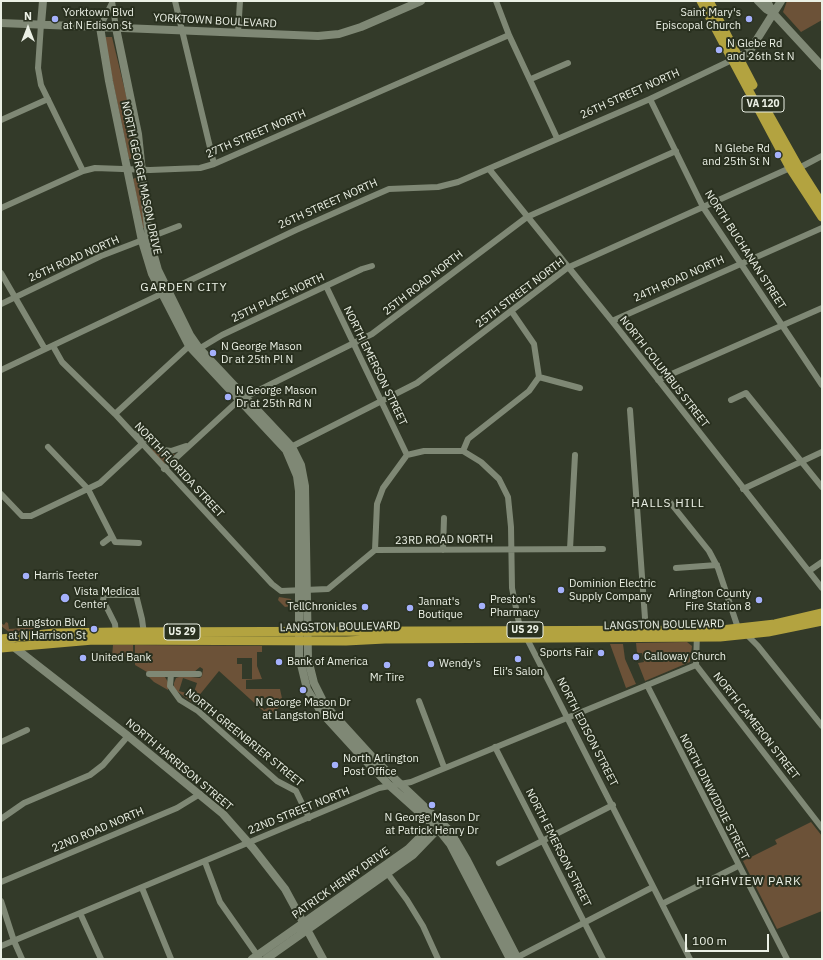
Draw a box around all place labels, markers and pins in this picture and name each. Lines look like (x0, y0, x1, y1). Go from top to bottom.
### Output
place label: Yorktown Blvd at N Edison St (63, 6, 134, 32)
place label: Saint Mary's Episcopal Church (656, 6, 741, 32)
marker: Yorktown Blvd at N Edison St (50, 14, 60, 24)
marker: Saint Mary's Episcopal Church (744, 14, 754, 24)
place label: N Glebe Rd and 26th St N (727, 37, 795, 63)
marker: N Glebe Rd and 26th St N (714, 45, 724, 55)
place label: N Glebe Rd and 25th St N (702, 142, 770, 168)
marker: N Glebe Rd and 25th St N (773, 150, 783, 160)
place label: N George Mason Dr at 25th Pl N (221, 340, 302, 366)
marker: N George Mason Dr at 25th Pl N (208, 348, 218, 358)
place label: N George Mason Dr at 25th Rd N (236, 384, 317, 410)
marker: N George Mason Dr at 25th Rd N (223, 392, 233, 402)
place label: Harris Teeter (34, 569, 98, 583)
marker: Harris Teeter (21, 571, 31, 581)
place label: Dominion Electric Supply Company (569, 577, 656, 603)
place label: Vista Medical Center (74, 585, 140, 611)
marker: Dominion Electric Supply Company (556, 585, 566, 595)
place label: Arlington County Fire Station 8 (668, 587, 751, 613)
marker: Vista Medical Center (59, 592, 71, 604)
place label: Preston's Pharmacy (490, 593, 539, 619)
place label: Jannat's Boutique (418, 595, 463, 621)
marker: Arlington County Fire Station 8 (754, 595, 764, 605)
place label: TellChronicles (287, 600, 357, 614)
marker: Preston's Pharmacy (477, 601, 487, 611)
marker: TellChronicles (360, 602, 370, 612)
marker: Jannat's Boutique (405, 603, 415, 613)
place label: Langston Blvd at N Harrison St (8, 616, 86, 642)
marker: Langston Blvd at N Harrison St (89, 624, 99, 634)
place label: Sports Fair (540, 646, 593, 660)
marker: Sports Fair (596, 648, 606, 658)
place label: Calloway Church (644, 650, 726, 664)
place label: United Bank (91, 651, 151, 665)
marker: Calloway Church (631, 652, 641, 662)
marker: United Bank (78, 653, 88, 663)
marker: Eli’s Salon (513, 654, 523, 664)
place label: Bank of America (287, 655, 368, 669)
marker: Bank of America (274, 657, 284, 667)
place label: Wendy's (439, 657, 481, 671)
marker: Wendy's (426, 659, 436, 669)
marker: Mr Tire (382, 660, 392, 670)
place label: Eli’s Salon (493, 665, 543, 679)
place label: Mr Tire (370, 671, 404, 685)
marker: N George Mason Dr at Langston Blvd (298, 685, 308, 695)
place label: N George Mason Dr at Langston Blvd (256, 696, 350, 722)
place label: North Arlington Post Office (343, 752, 419, 778)
marker: North Arlington Post Office (330, 760, 340, 770)
marker: N George Mason Dr at Patrick Henry Dr (427, 800, 437, 810)
place label: N George Mason Dr at Patrick Henry Dr (385, 811, 479, 837)

